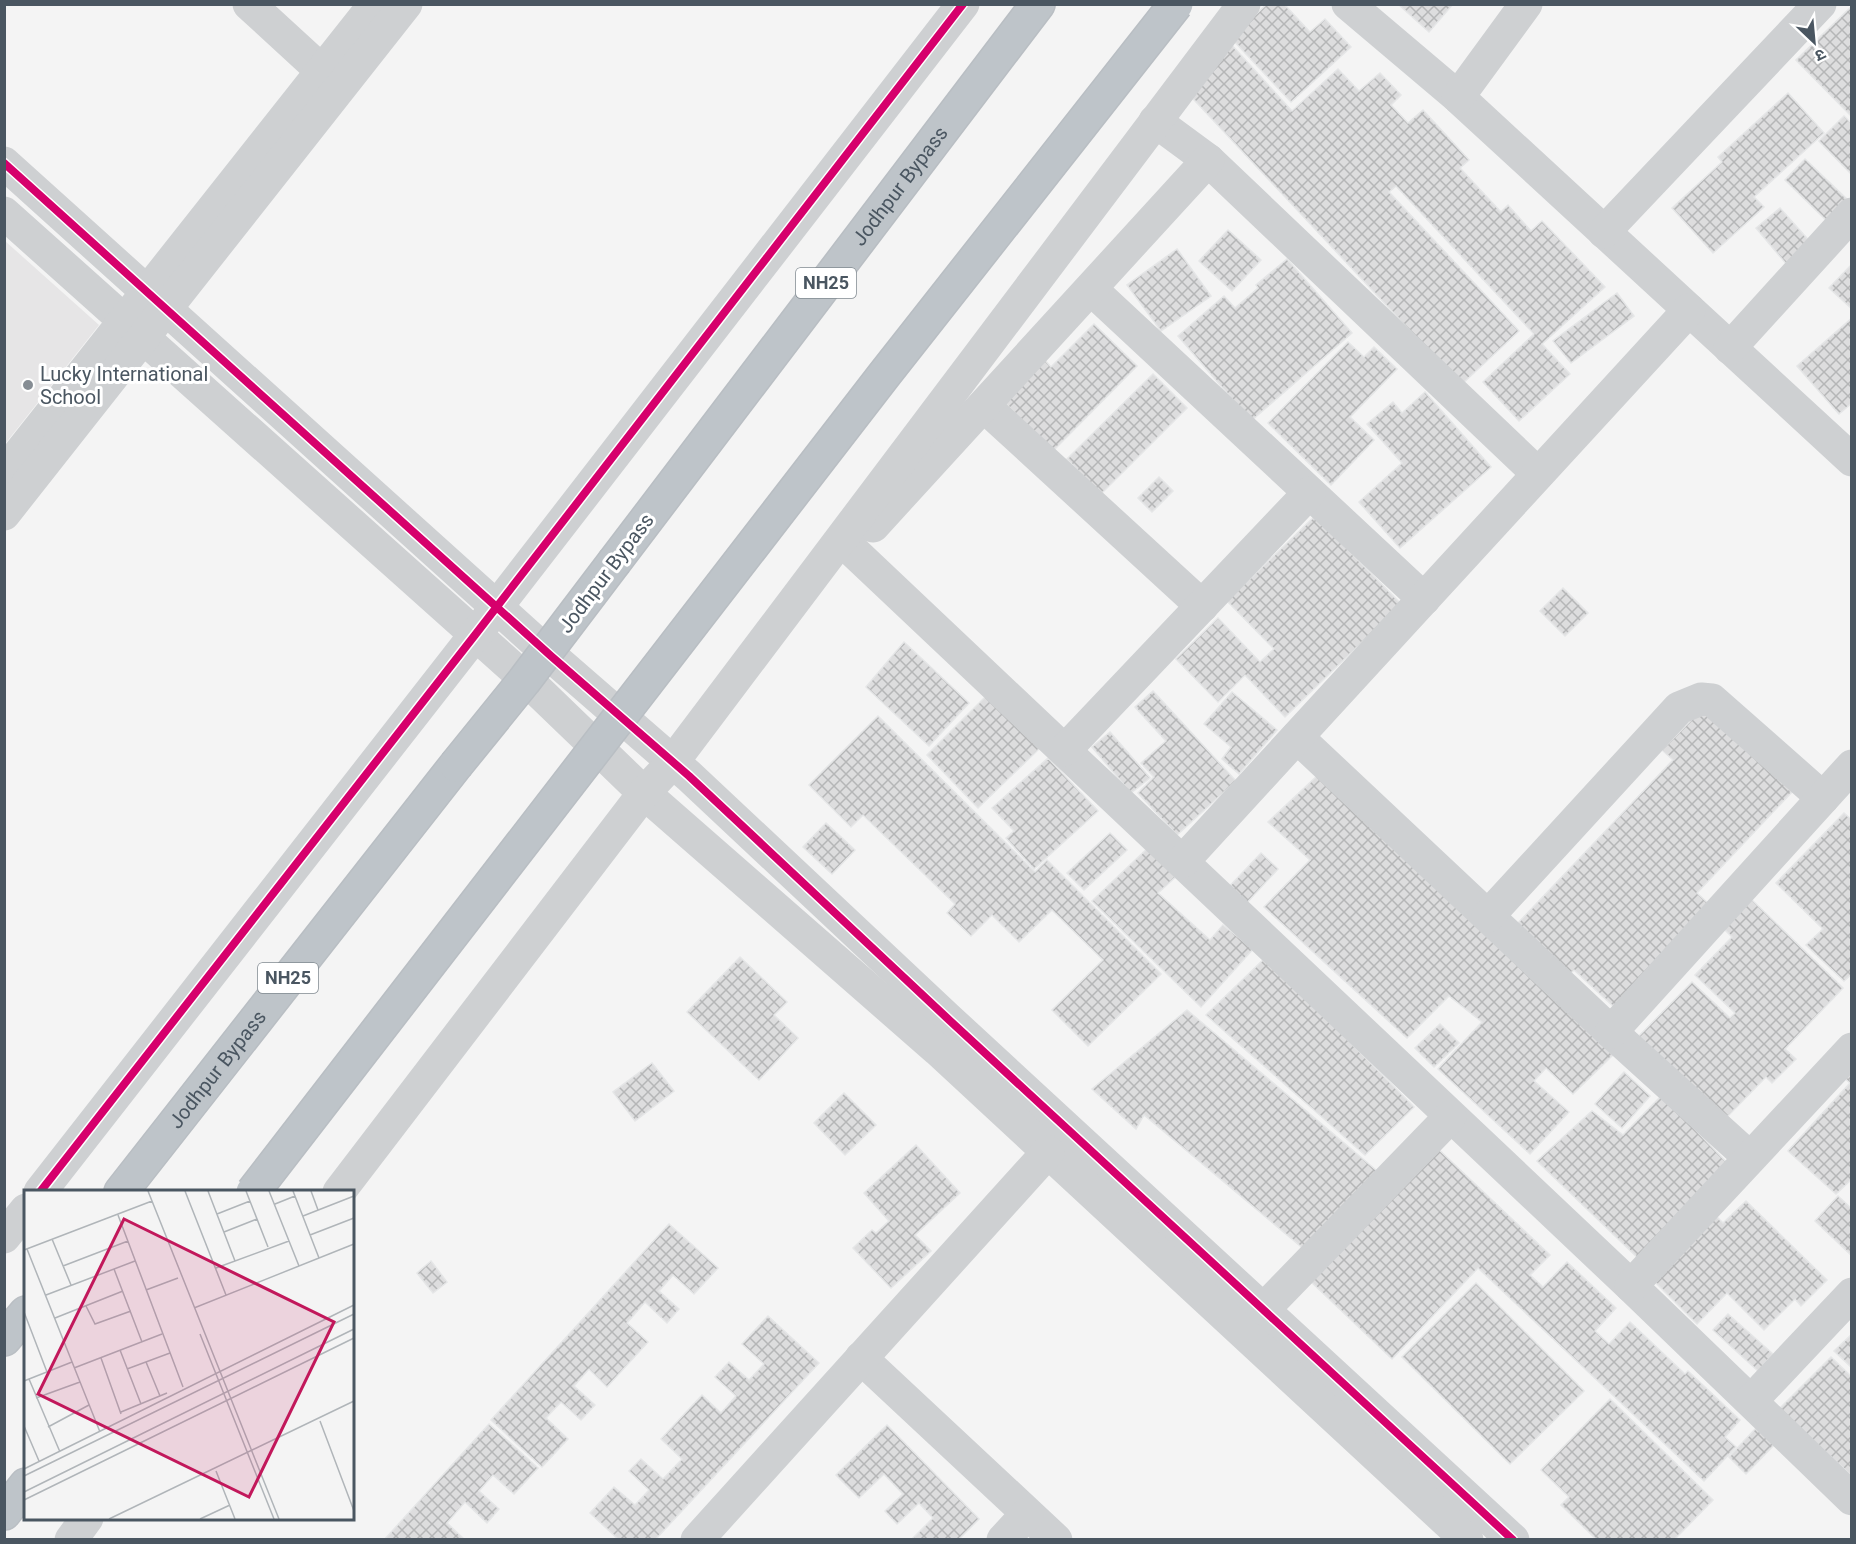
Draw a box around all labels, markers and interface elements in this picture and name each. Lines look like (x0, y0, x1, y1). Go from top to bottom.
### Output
north arrow (1784, 12, 1844, 72)
text: उ (1811, 44, 1829, 66)
street label: Jodhpur Bypass (847, 122, 953, 250)
road number: NH25 (796, 268, 856, 298)
place label: Lucky International School (40, 362, 208, 409)
marker: Lucky International School (21, 378, 35, 392)
street label: Jodhpur Bypass (553, 509, 659, 637)
road number: NH25 (258, 963, 318, 993)
street label: Jodhpur Bypass (164, 1005, 271, 1133)
inset map (24, 1190, 354, 1520)

